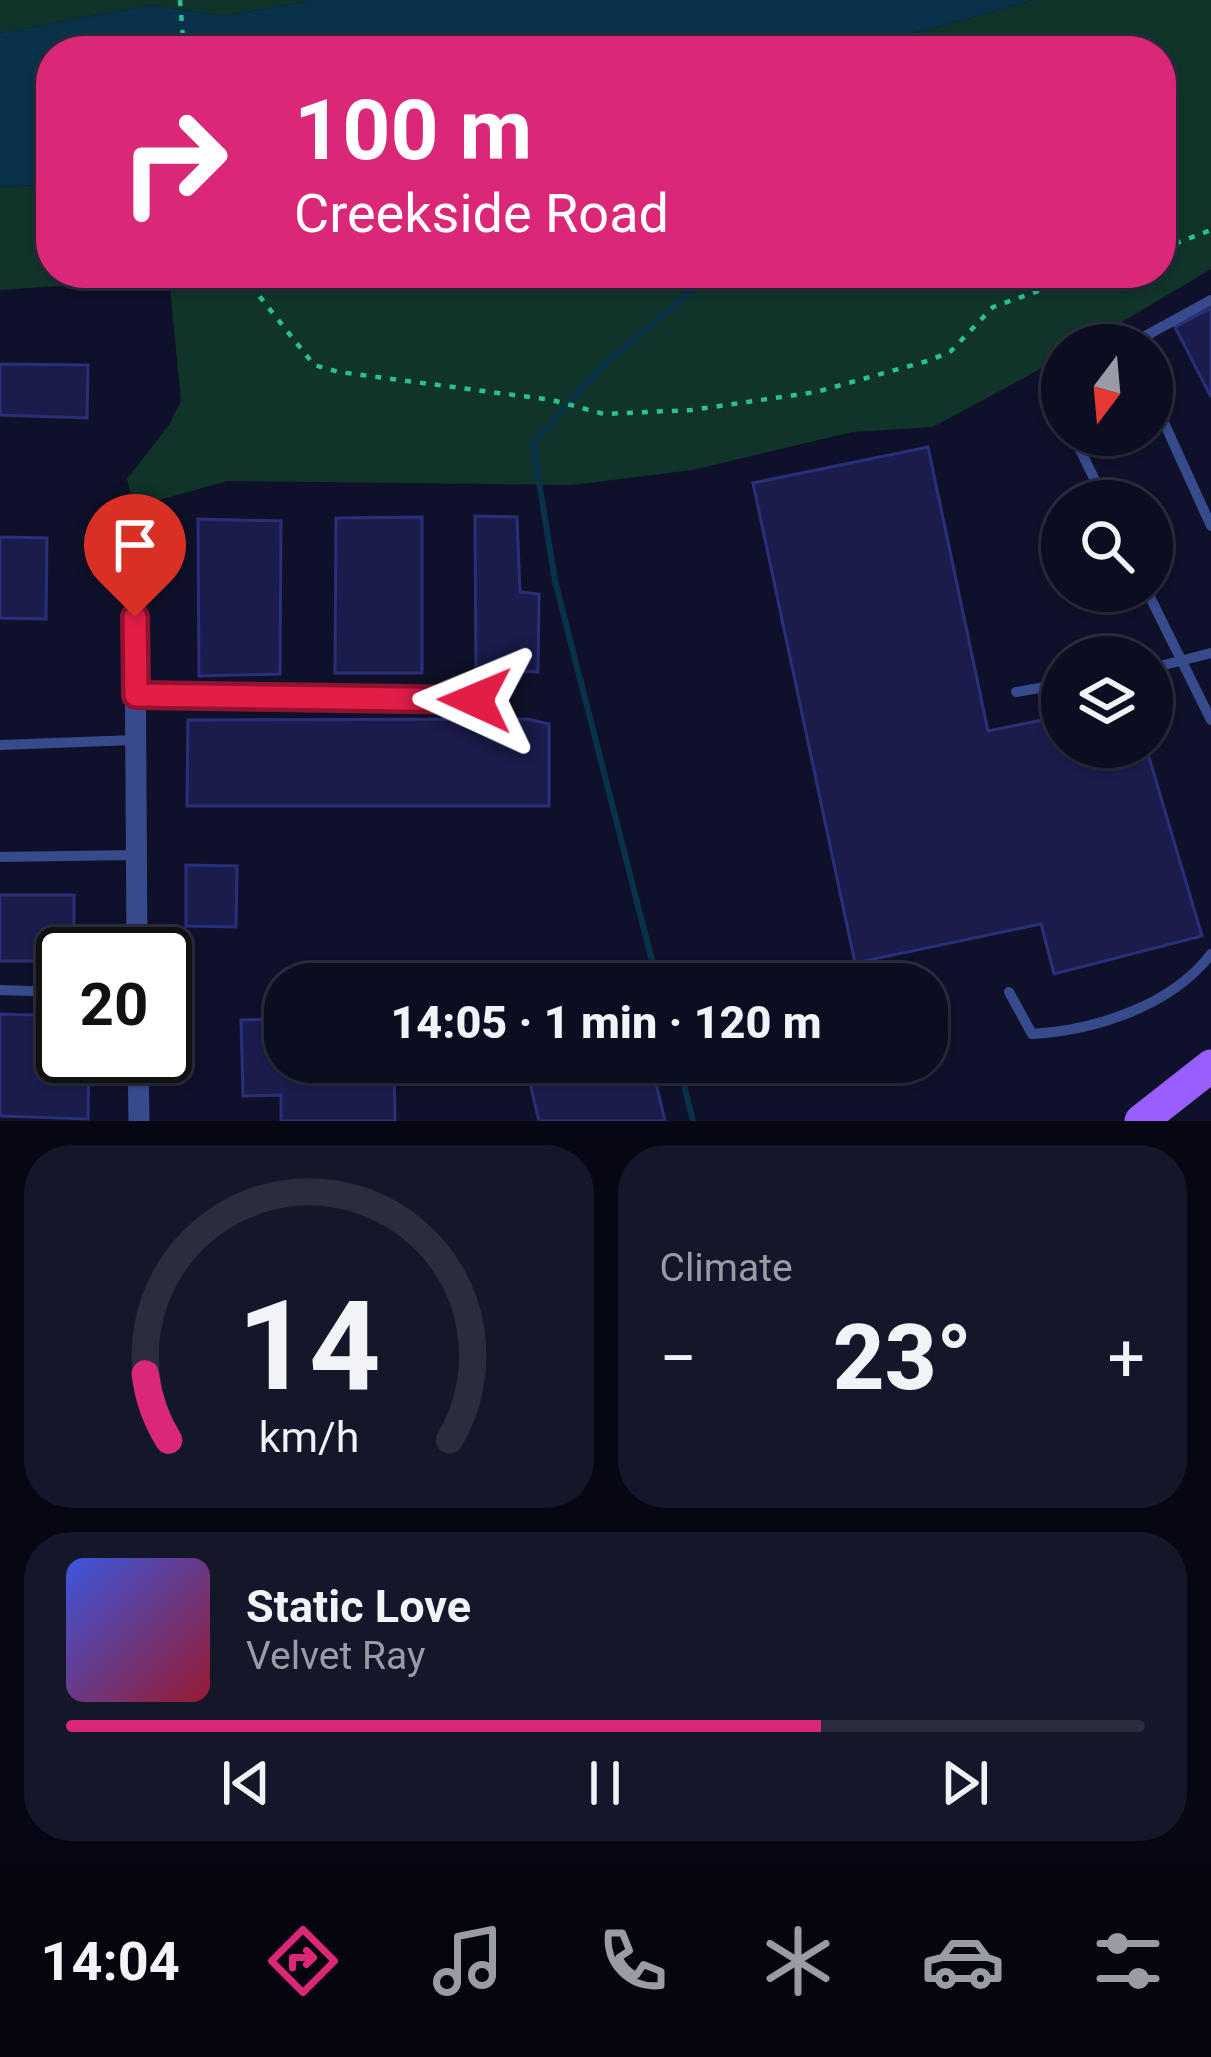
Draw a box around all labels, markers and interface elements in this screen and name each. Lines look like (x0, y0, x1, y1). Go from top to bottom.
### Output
text: 100 m (294, 81, 532, 180)
icon: right (96, 84, 252, 240)
text: Creekside Road (294, 182, 669, 245)
north arrow (1041, 324, 1173, 456)
map controls (1041, 324, 1173, 768)
button: search (1041, 480, 1173, 612)
pin (84, 494, 186, 617)
icon: arrive (102, 512, 168, 578)
button: layers (1041, 636, 1173, 768)
position arrow (412, 637, 538, 763)
speed limit sign: 20 (36, 927, 192, 1083)
text: 14:05 · 1 min · 120 m (390, 996, 822, 1049)
text: Climate (660, 1245, 793, 1291)
text: 14 (237, 1273, 380, 1419)
text: 23° (833, 1306, 972, 1411)
text: − (660, 1320, 697, 1397)
text: + (1108, 1320, 1145, 1397)
text: km/h (258, 1411, 359, 1461)
text: Static Love (246, 1580, 471, 1633)
text: Velvet Ray (246, 1633, 425, 1679)
icon: previous (213, 1750, 279, 1816)
icon: pause (572, 1750, 638, 1816)
icon: next (932, 1750, 998, 1816)
icon: directions (261, 1919, 345, 2003)
icon: music (426, 1919, 510, 2003)
icon: phone (591, 1919, 675, 2003)
icon: climate (756, 1919, 840, 2003)
icon: car (921, 1919, 1005, 2003)
icon: filters (1086, 1919, 1170, 2003)
text: 14:04 (41, 1930, 180, 1993)

